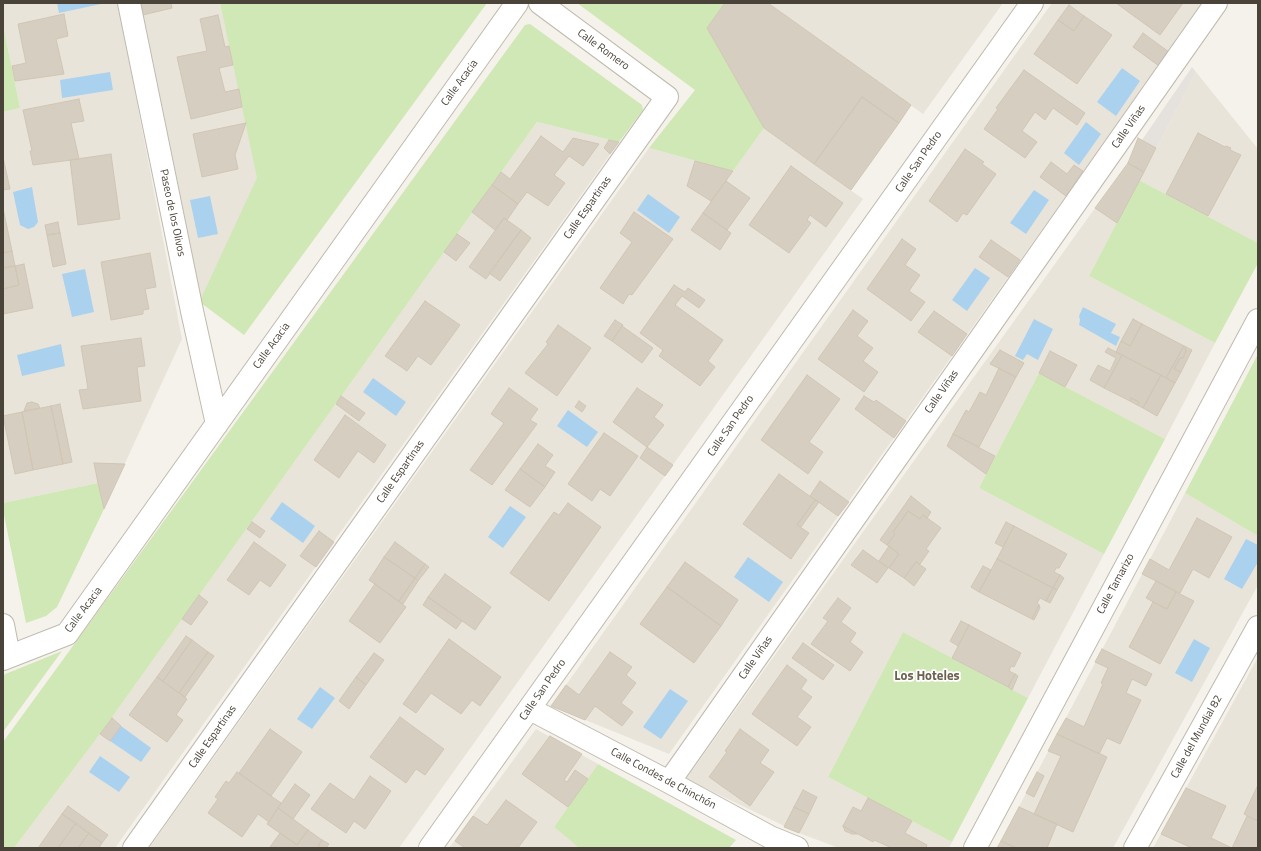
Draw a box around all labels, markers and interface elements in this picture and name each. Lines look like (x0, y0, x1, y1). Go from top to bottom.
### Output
street label: Calle Romero (574, 27, 632, 73)
street label: Calle Acacia (439, 57, 481, 109)
street label: Calle Viñas (1109, 103, 1149, 151)
street label: Calle San Pedro (893, 129, 945, 195)
street label: Paseo de los Olivos (156, 168, 188, 258)
street label: Calle Espartinas (561, 174, 615, 242)
street label: Calle Acacia (251, 320, 293, 372)
street label: Calle Viñas (922, 368, 962, 416)
street label: Calle San Pedro (705, 393, 757, 459)
street label: Calle Espartinas (374, 438, 428, 506)
street label: Calle Tamarizo (1095, 552, 1137, 616)
street label: Calle Acacia (62, 584, 106, 636)
street label: Calle Viñas (736, 634, 776, 682)
street label: Calle San Pedro (517, 657, 569, 723)
district label: Los Hoteles (894, 669, 960, 685)
street label: Calle del Mundial 82 (1169, 693, 1225, 781)
street label: Calle Espartinas (186, 703, 240, 771)
street label: Calle Condes de Chinchón (608, 746, 718, 812)

